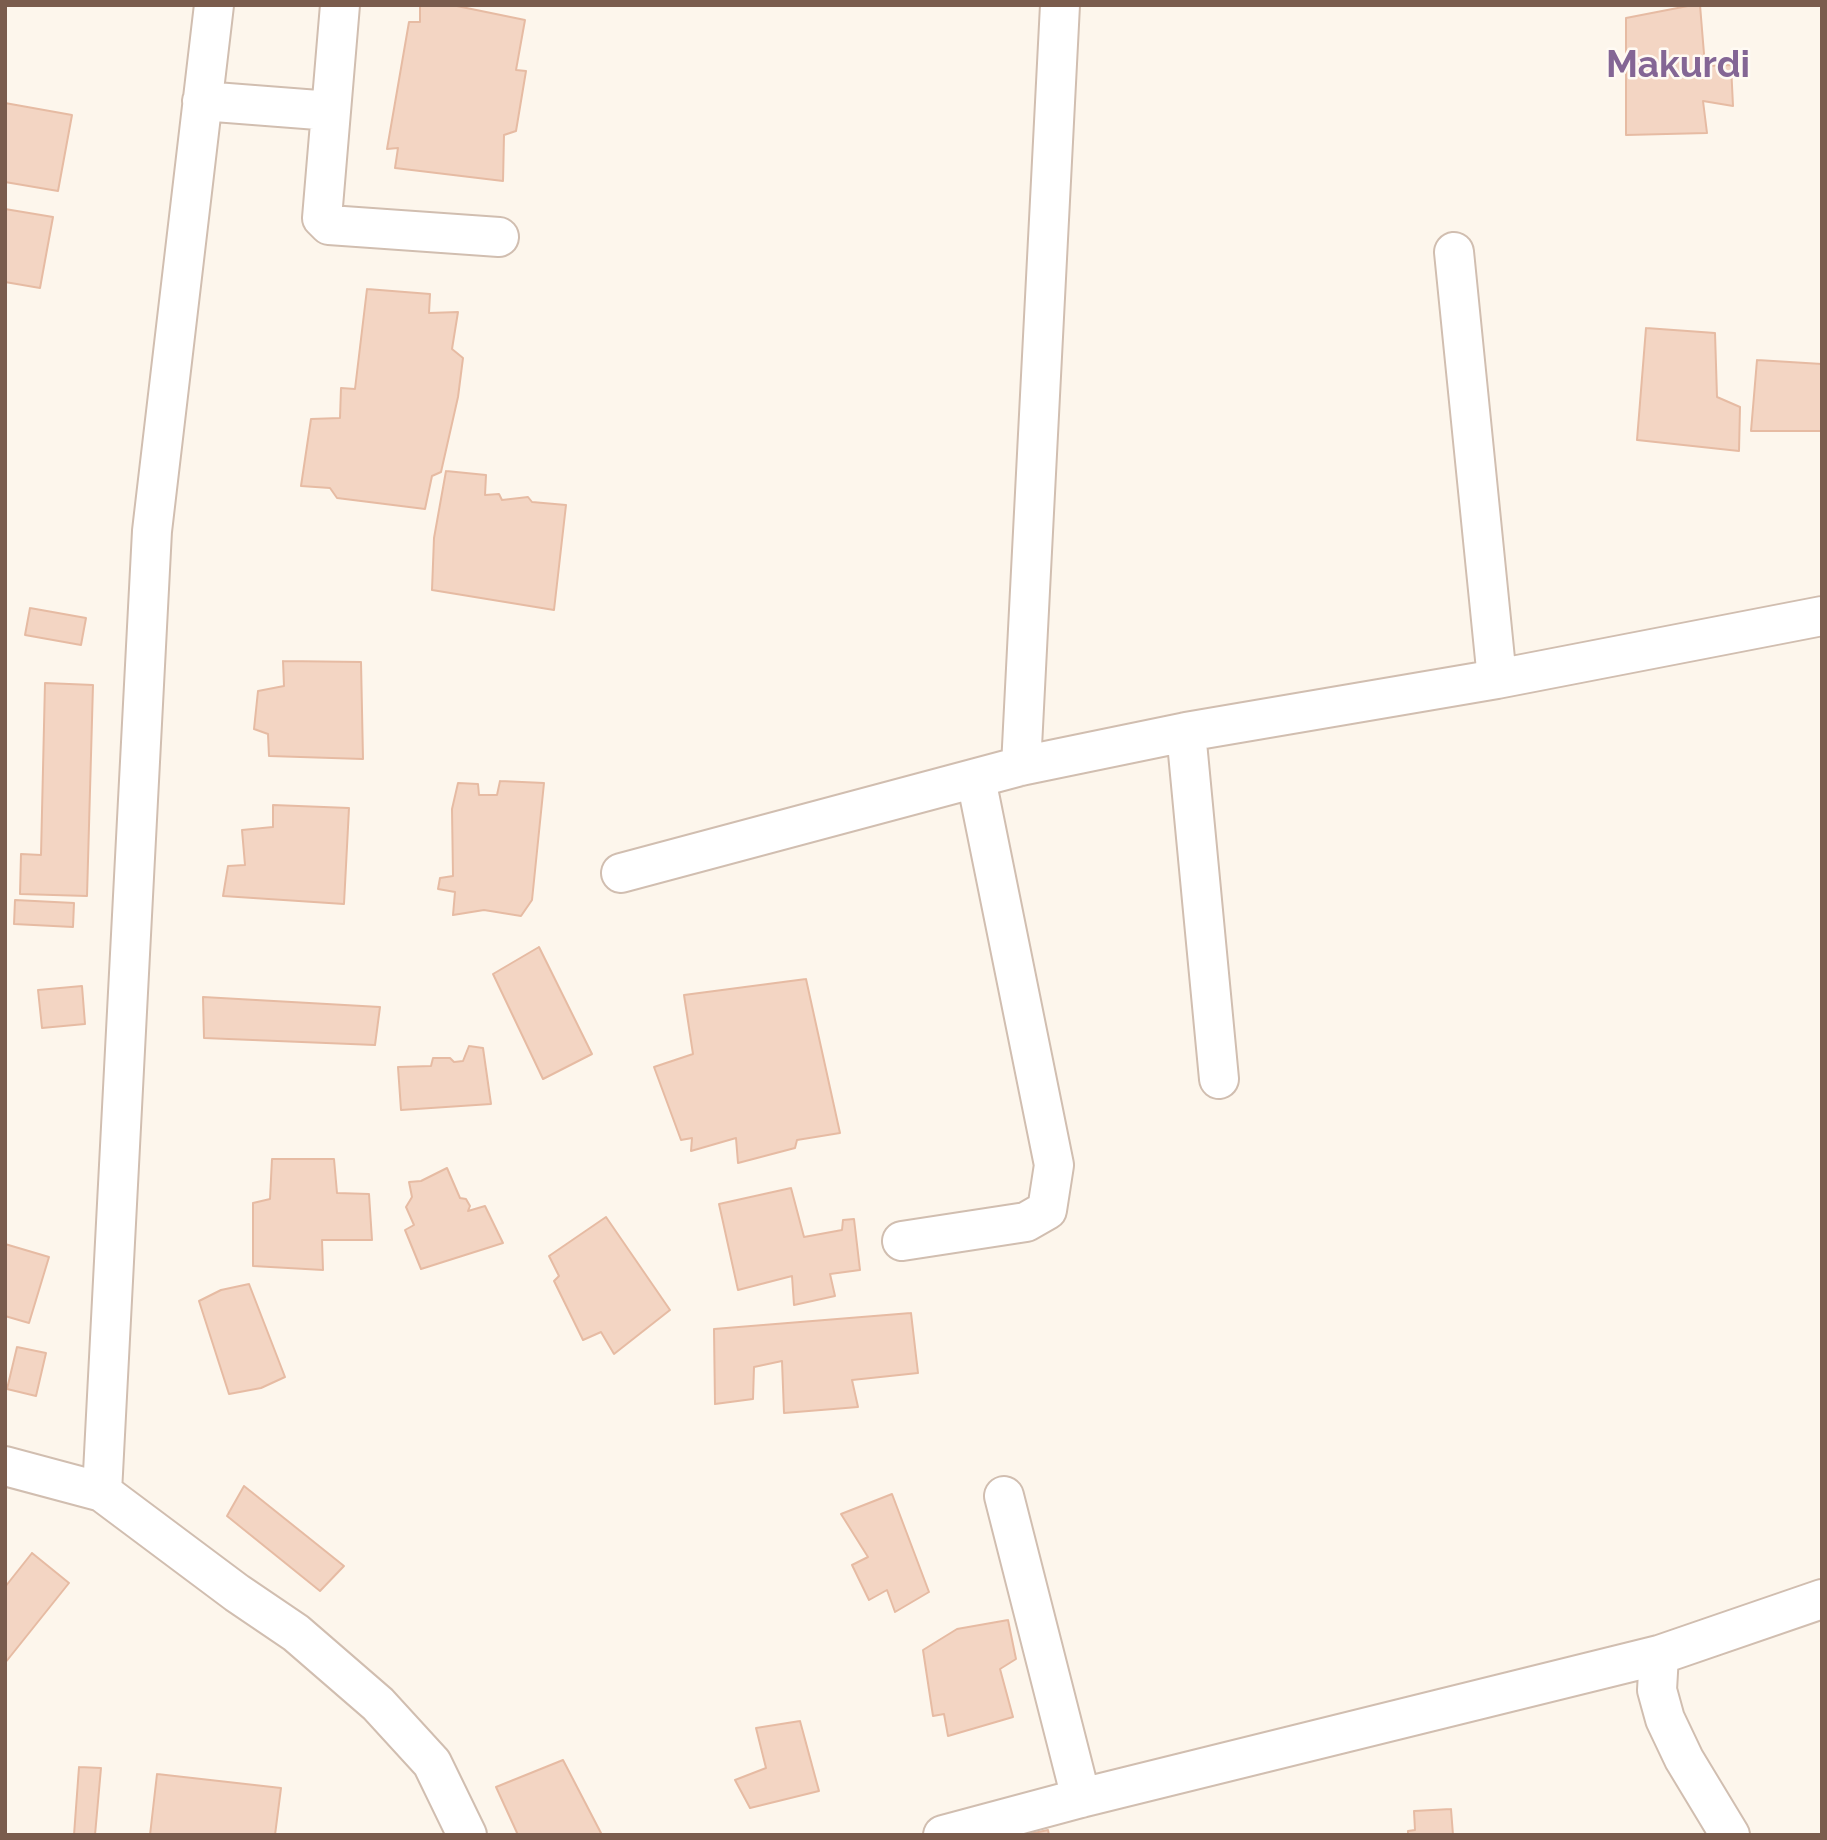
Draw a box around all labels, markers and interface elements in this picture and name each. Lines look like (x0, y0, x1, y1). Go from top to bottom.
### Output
district label: Makurdi (1606, 44, 1750, 88)

